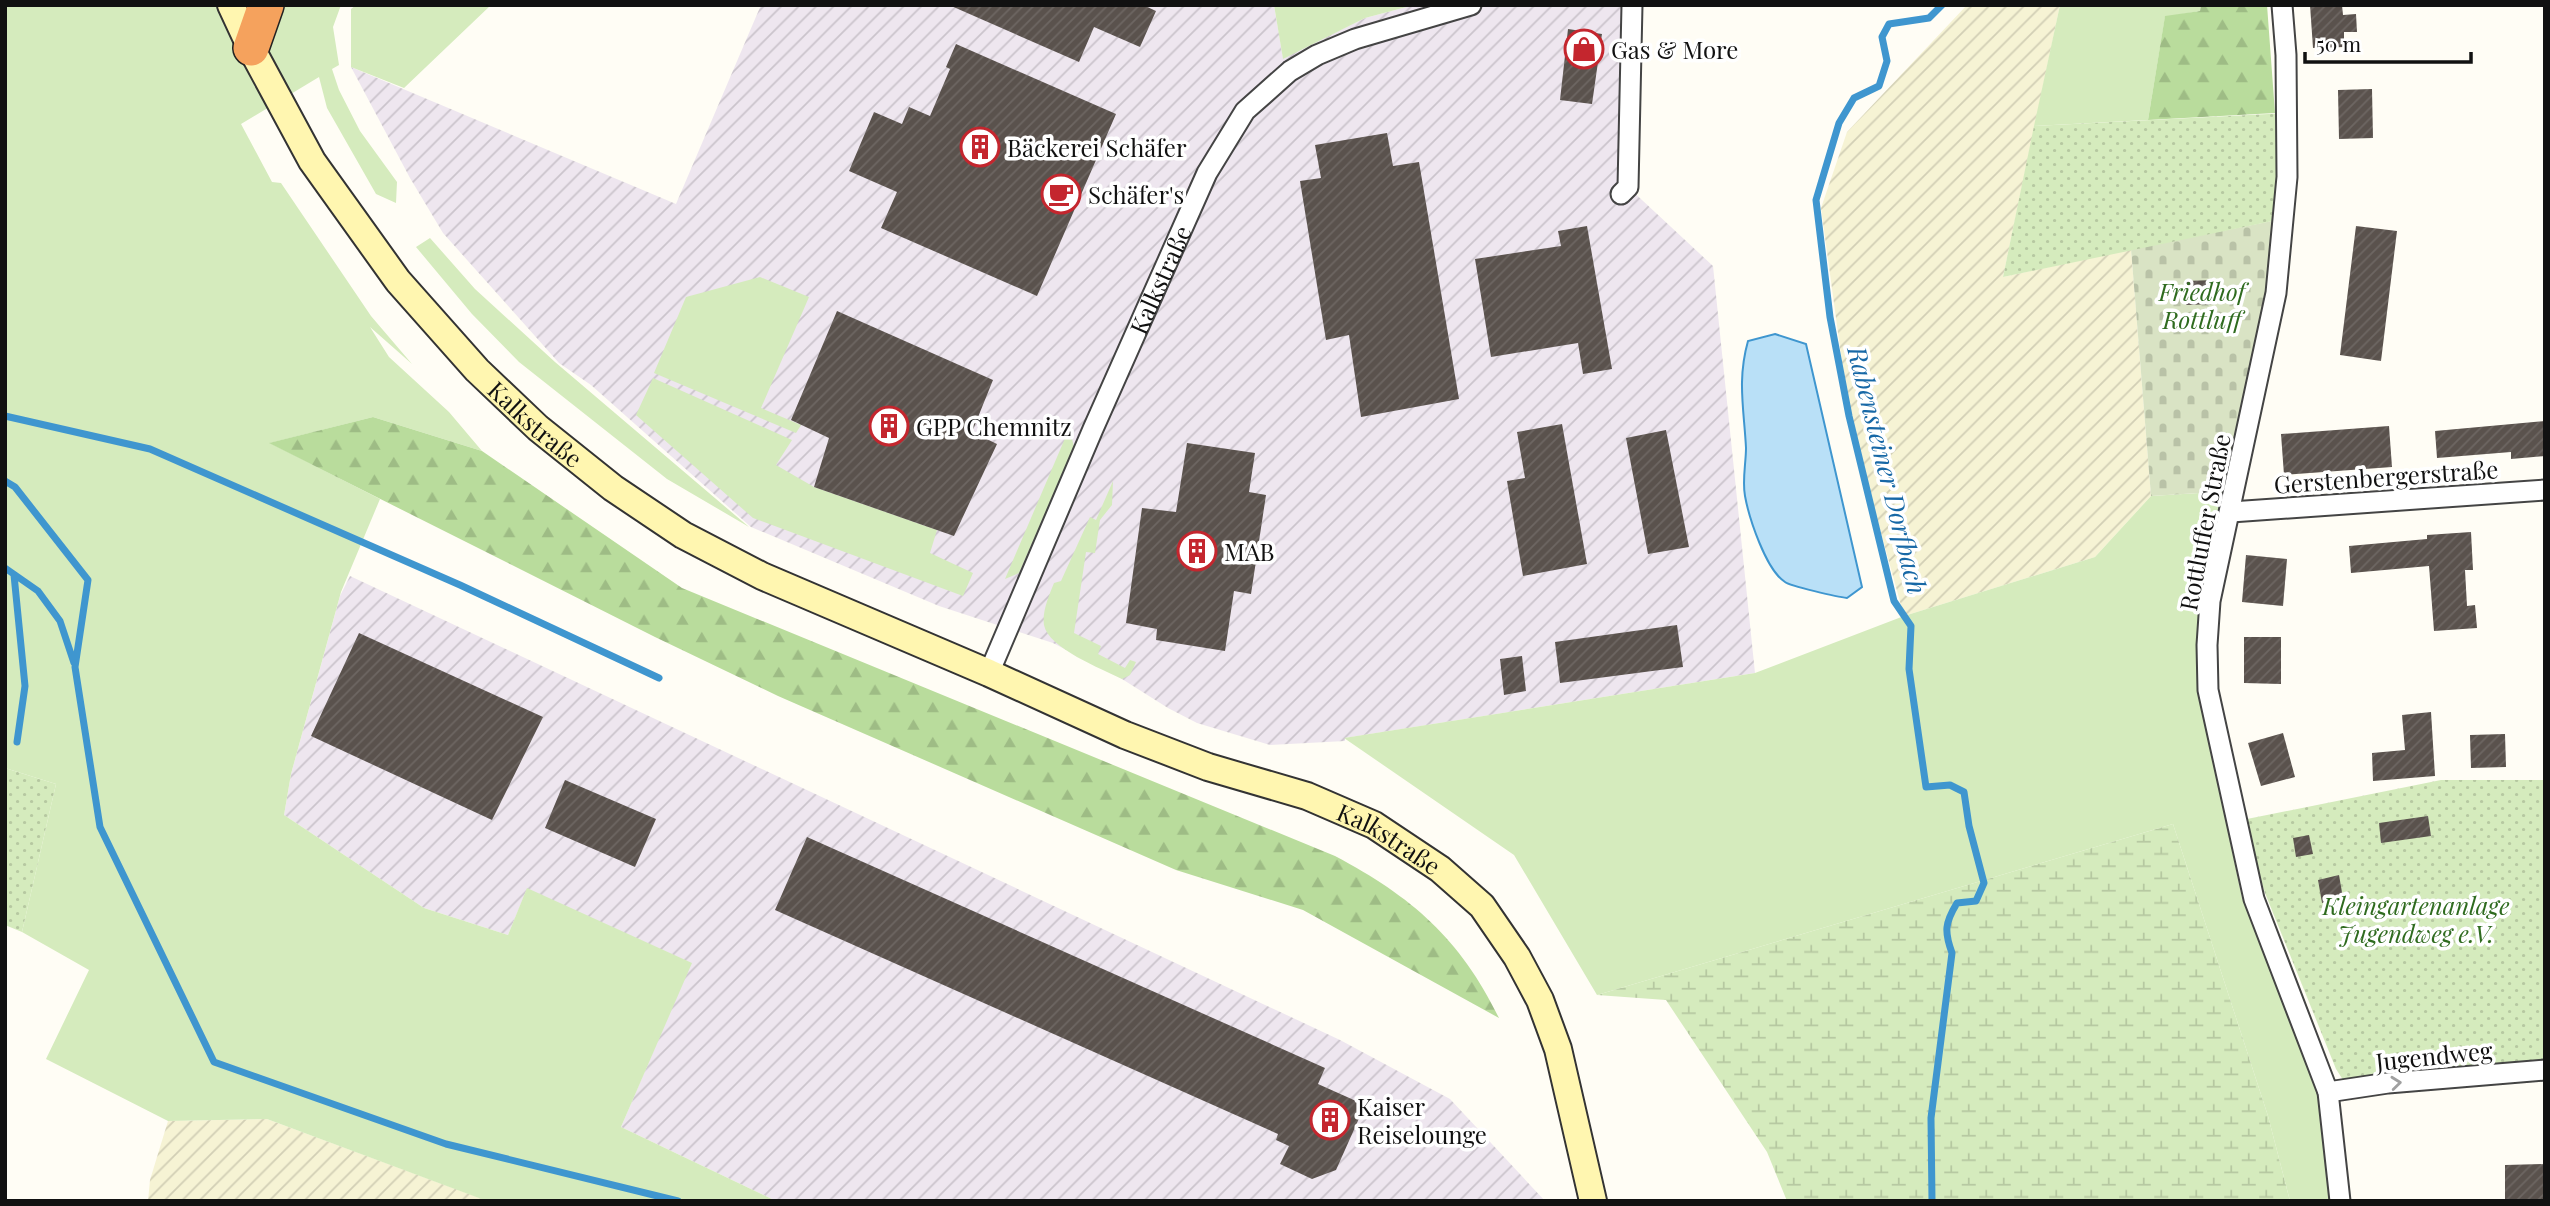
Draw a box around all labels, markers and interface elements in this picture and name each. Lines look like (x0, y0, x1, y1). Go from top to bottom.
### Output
scale bar (2305, 21, 2471, 65)
shop icon: Gas & More (1563, 28, 1605, 70)
text: 50 m (2316, 29, 2362, 57)
place label: Gas & More (1611, 33, 1738, 65)
building icon: Bäckerei Schäfer (959, 126, 1001, 168)
place label: Bäckerei Schäfer (1007, 131, 1187, 163)
cafe icon: Schäfer's (1040, 173, 1082, 215)
place label: Schäfer's (1088, 178, 1184, 210)
street label: Kalkstraße (1121, 220, 1198, 339)
park label: Friedhof Rottluff (2158, 275, 2250, 335)
water label: Rabensteiner Dorfbach (1840, 341, 1936, 598)
street label: Kalkstraße (482, 373, 590, 474)
building icon: GPP Chemnitz (868, 405, 910, 447)
place label: GPP Chemnitz (916, 410, 1072, 442)
street label: Rottluffer Straße (2171, 431, 2237, 613)
street label: Gerstenbergerstraße (2273, 452, 2499, 500)
building icon: MAB (1176, 530, 1218, 572)
place label: MAB (1224, 535, 1275, 567)
street label: Kalkstraße (1332, 795, 1447, 881)
park label: Kleingartenanlage Jugendweg e.V. (2322, 889, 2509, 949)
street label: Jugendweg (2373, 1033, 2494, 1077)
one-way arrow (2390, 1075, 2401, 1090)
place label: Kaiser Reiselounge (1357, 1090, 1487, 1150)
building icon: Kaiser Reiselounge (1309, 1099, 1351, 1141)

